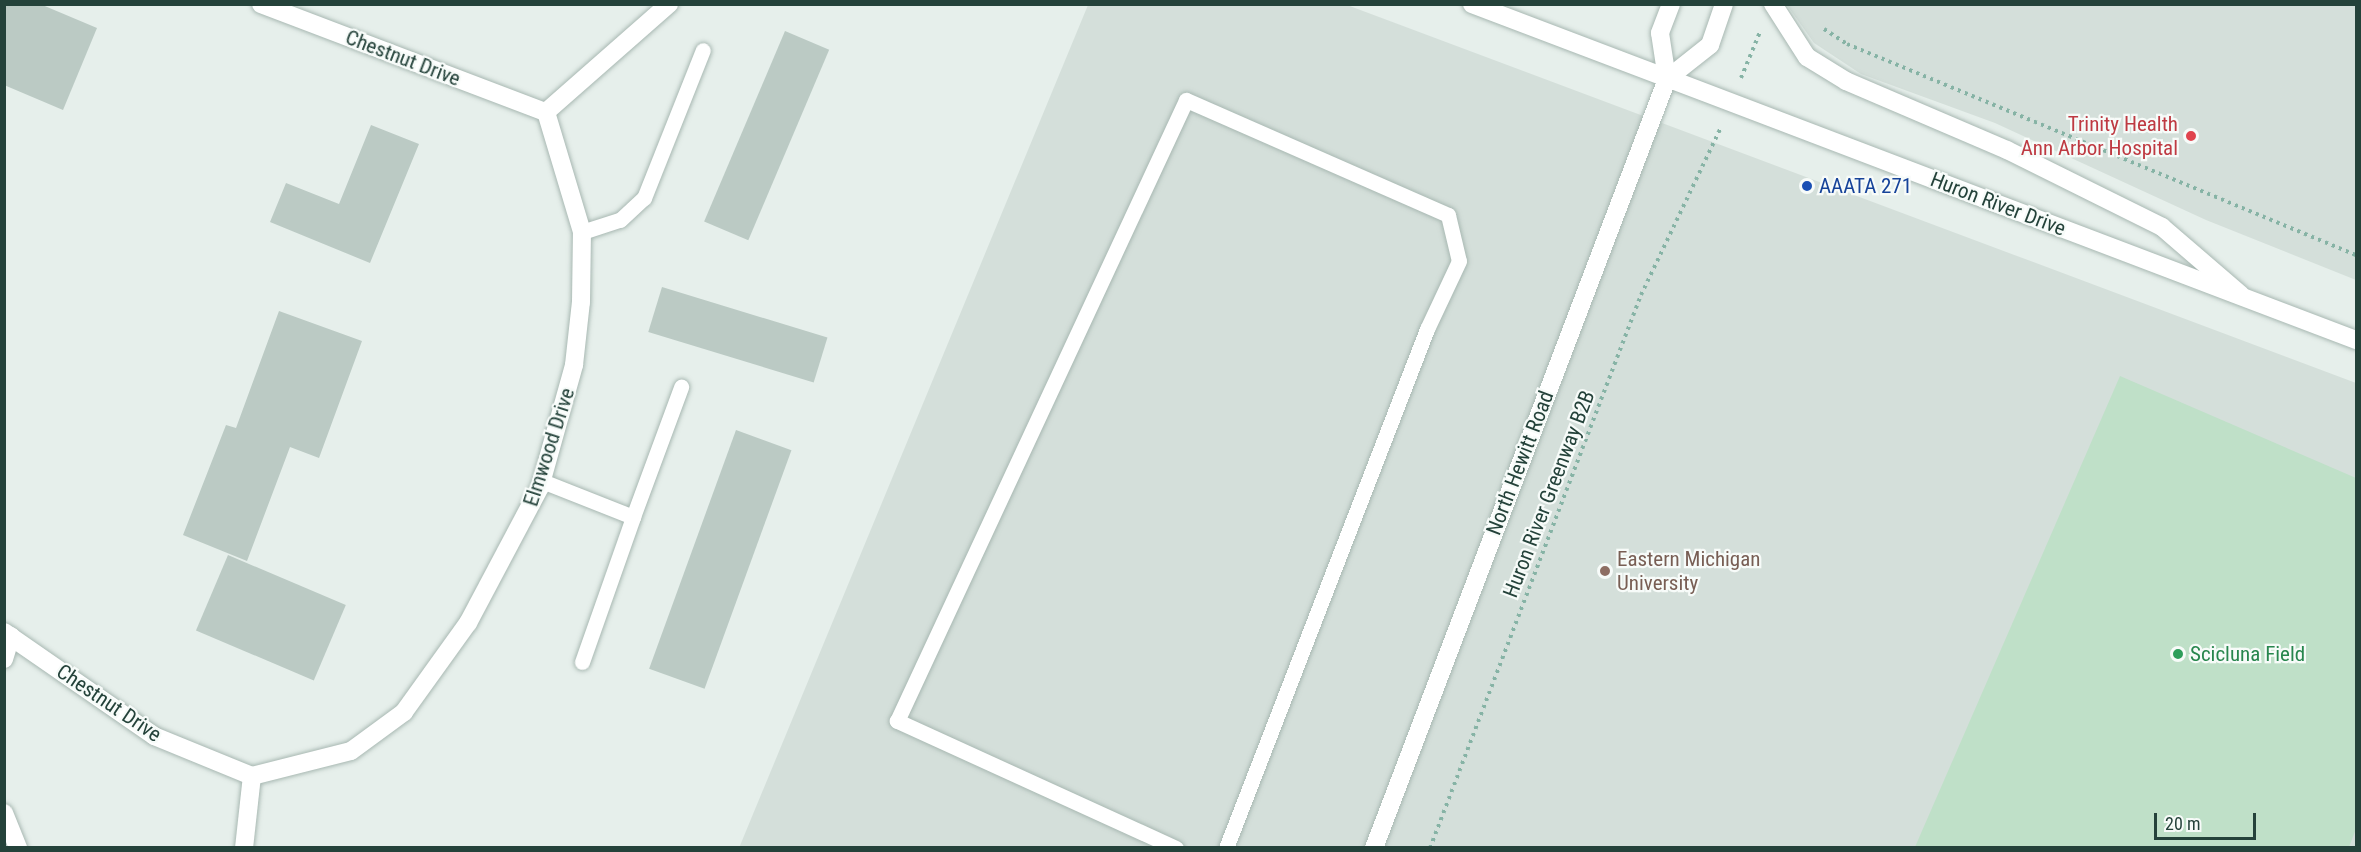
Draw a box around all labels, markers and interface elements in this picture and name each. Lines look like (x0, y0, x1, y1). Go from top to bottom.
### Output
street label: Chestnut Drive (342, 25, 464, 91)
place label: Trinity Health Ann Arbor Hospital (2021, 111, 2178, 161)
marker: Trinity Health Ann Arbor Hospital (2182, 127, 2200, 145)
street label: Huron River Drive (1927, 167, 2069, 241)
place label: AAATA 271 (1819, 173, 1912, 199)
marker: AAATA 271 (1800, 179, 1814, 193)
street label: Elmwood Drive (518, 385, 580, 509)
street label: North Hewitt Road (1481, 387, 1559, 539)
street label: Huron River Greenway B2B (1498, 387, 1600, 601)
place label: Eastern Michigan University (1617, 546, 1760, 596)
marker: Eastern Michigan University (1598, 564, 1612, 578)
place label: Scicluna Field (2190, 641, 2305, 667)
marker: Scicluna Field (2171, 647, 2185, 661)
street label: Chestnut Drive (52, 659, 166, 747)
scale bar (2157, 801, 2259, 839)
text: 20 m (2165, 813, 2200, 834)

